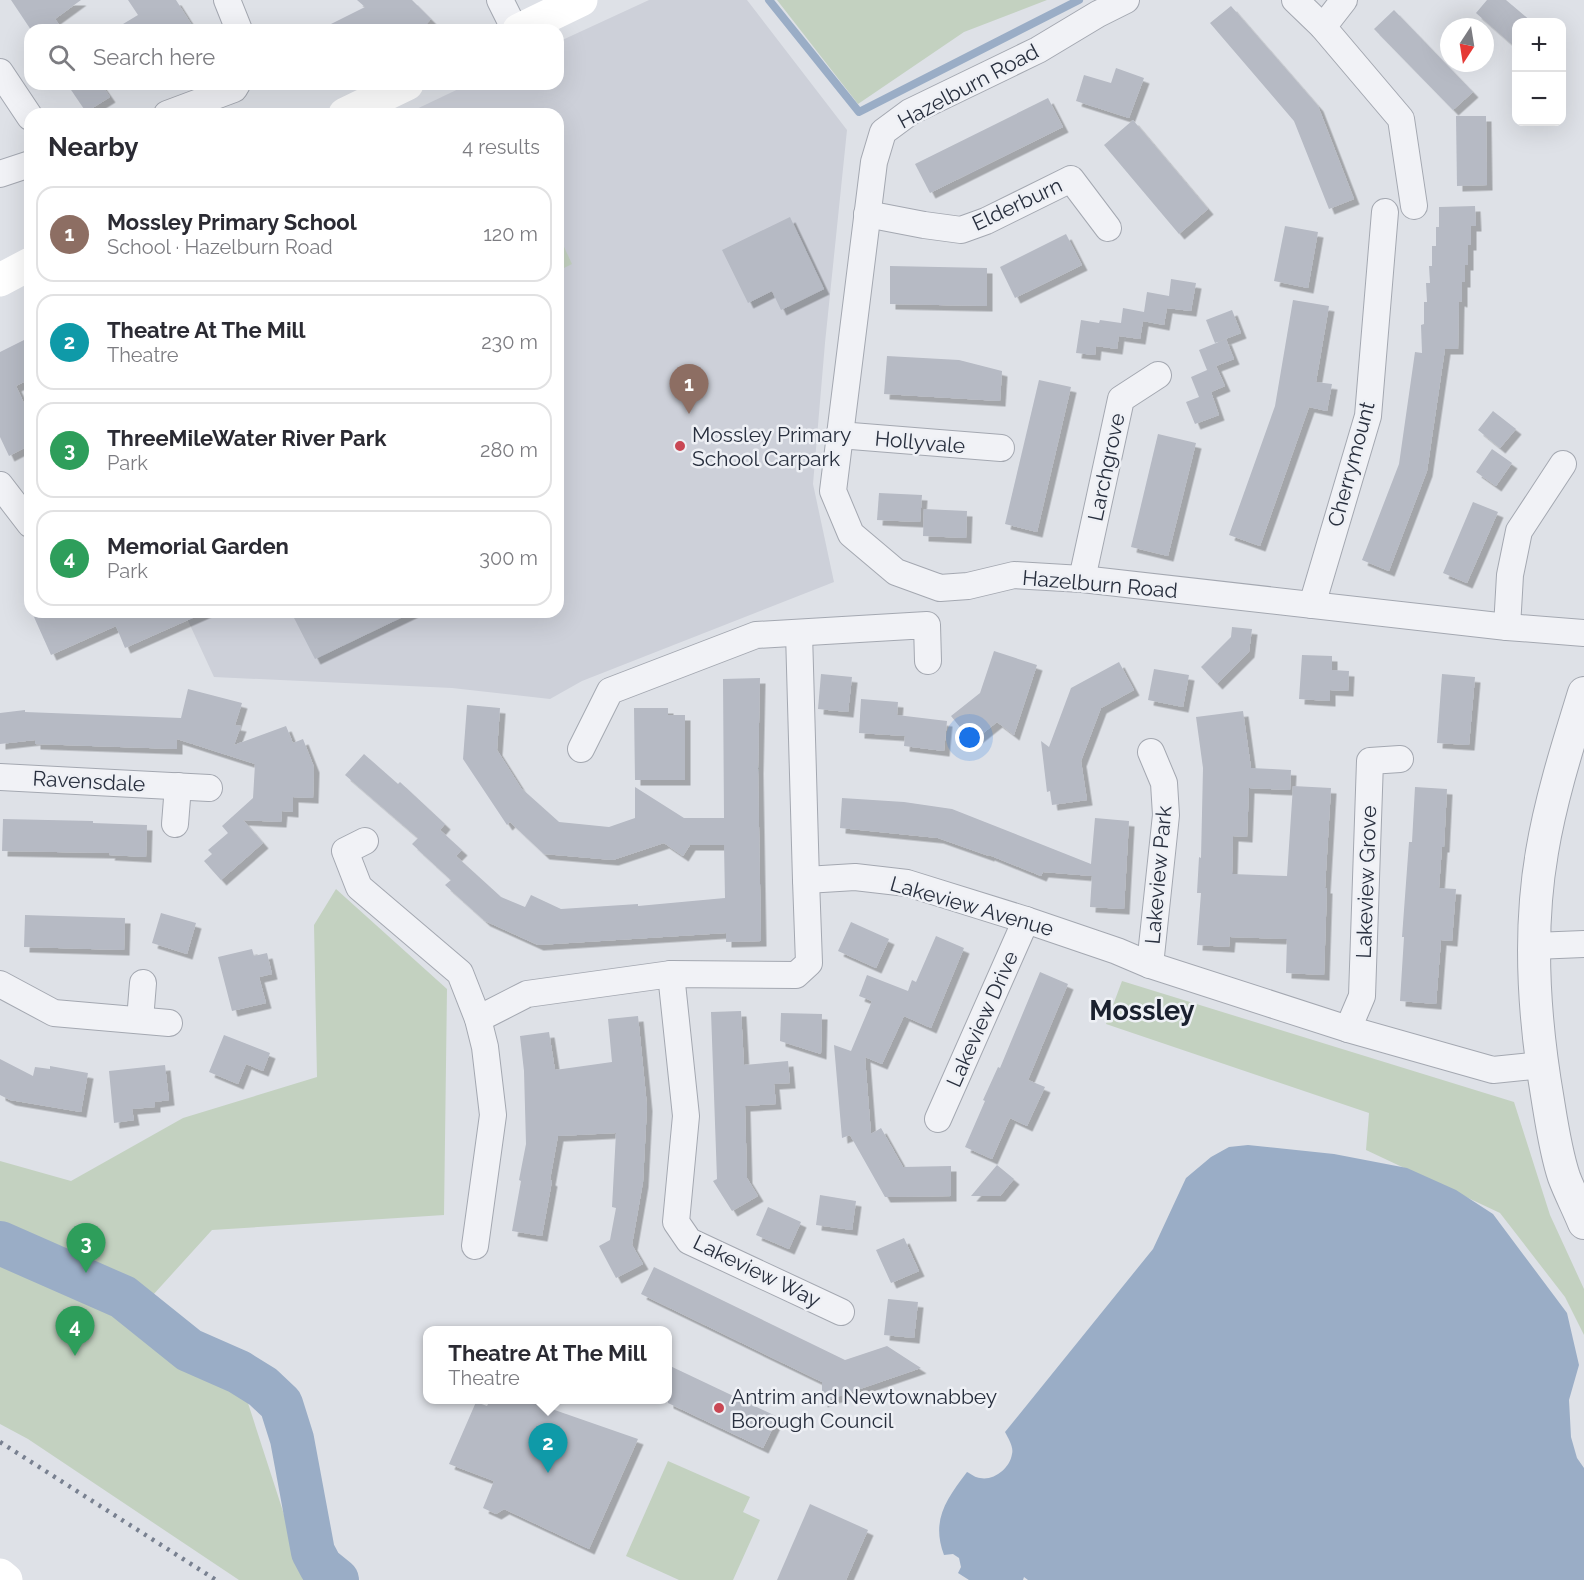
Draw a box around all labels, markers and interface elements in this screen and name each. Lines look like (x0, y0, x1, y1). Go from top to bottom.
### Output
north arrow (1440, 18, 1494, 72)
map controls (1512, 18, 1566, 126)
button: + (1512, 18, 1566, 72)
search box (24, 24, 564, 90)
street label: Hazelburn Road (893, 38, 1043, 134)
icon: search (45, 41, 78, 74)
text: Search here (93, 44, 215, 70)
button: − (1512, 72, 1566, 126)
text: Nearby (48, 132, 138, 162)
text: 4 results (462, 135, 540, 159)
street label: Elderburn (968, 172, 1066, 236)
text: Mossley Primary School (107, 209, 357, 235)
text: 1 (65, 222, 74, 246)
text: 120 m (483, 222, 538, 246)
text: School · Hazelburn Road (107, 235, 333, 259)
text: Theatre At The Mill (107, 317, 305, 343)
text: 2 (64, 330, 75, 354)
text: 230 m (481, 330, 538, 354)
text: Theatre (107, 343, 179, 367)
pin: 1 (670, 364, 708, 414)
street label: Cherrymount (1322, 399, 1380, 529)
street label: Larchgrove (1082, 411, 1130, 523)
place label: Mossley Primary School Carpark (692, 422, 851, 471)
text: ThreeMileWater River Park (107, 425, 386, 451)
street label: Hollyvale (874, 426, 966, 458)
text: 3 (64, 438, 75, 462)
text: 280 m (480, 438, 538, 462)
marker: Mossley Primary School Carpark (673, 439, 687, 453)
text: Park (107, 451, 148, 475)
text: Memorial Garden (107, 533, 289, 559)
text: 4 (64, 546, 75, 570)
text: 300 m (479, 546, 538, 570)
text: Park (107, 559, 148, 583)
street label: Hazelburn Road (1021, 565, 1179, 603)
your location (955, 723, 984, 752)
street label: Ravensdale (32, 766, 146, 796)
street label: Lakeview Park (1139, 805, 1177, 945)
street label: Lakeview Grove (1351, 805, 1381, 959)
street label: Lakeview Avenue (887, 871, 1057, 941)
street label: Lakeview Drive (941, 947, 1023, 1091)
district label: Mossley (1089, 995, 1195, 1026)
pin: 3 (66, 1224, 106, 1273)
street label: Lakeview Way (689, 1229, 825, 1313)
pin: 4 (56, 1306, 94, 1356)
popup (423, 1326, 672, 1404)
text: Theatre At The Mill (448, 1340, 647, 1366)
text: Theatre (448, 1366, 520, 1390)
place label: Antrim and Newtownabbey Borough Council (731, 1384, 997, 1433)
marker: Antrim and Newtownabbey Borough Council (712, 1401, 726, 1415)
pin: 2 (528, 1424, 568, 1473)

